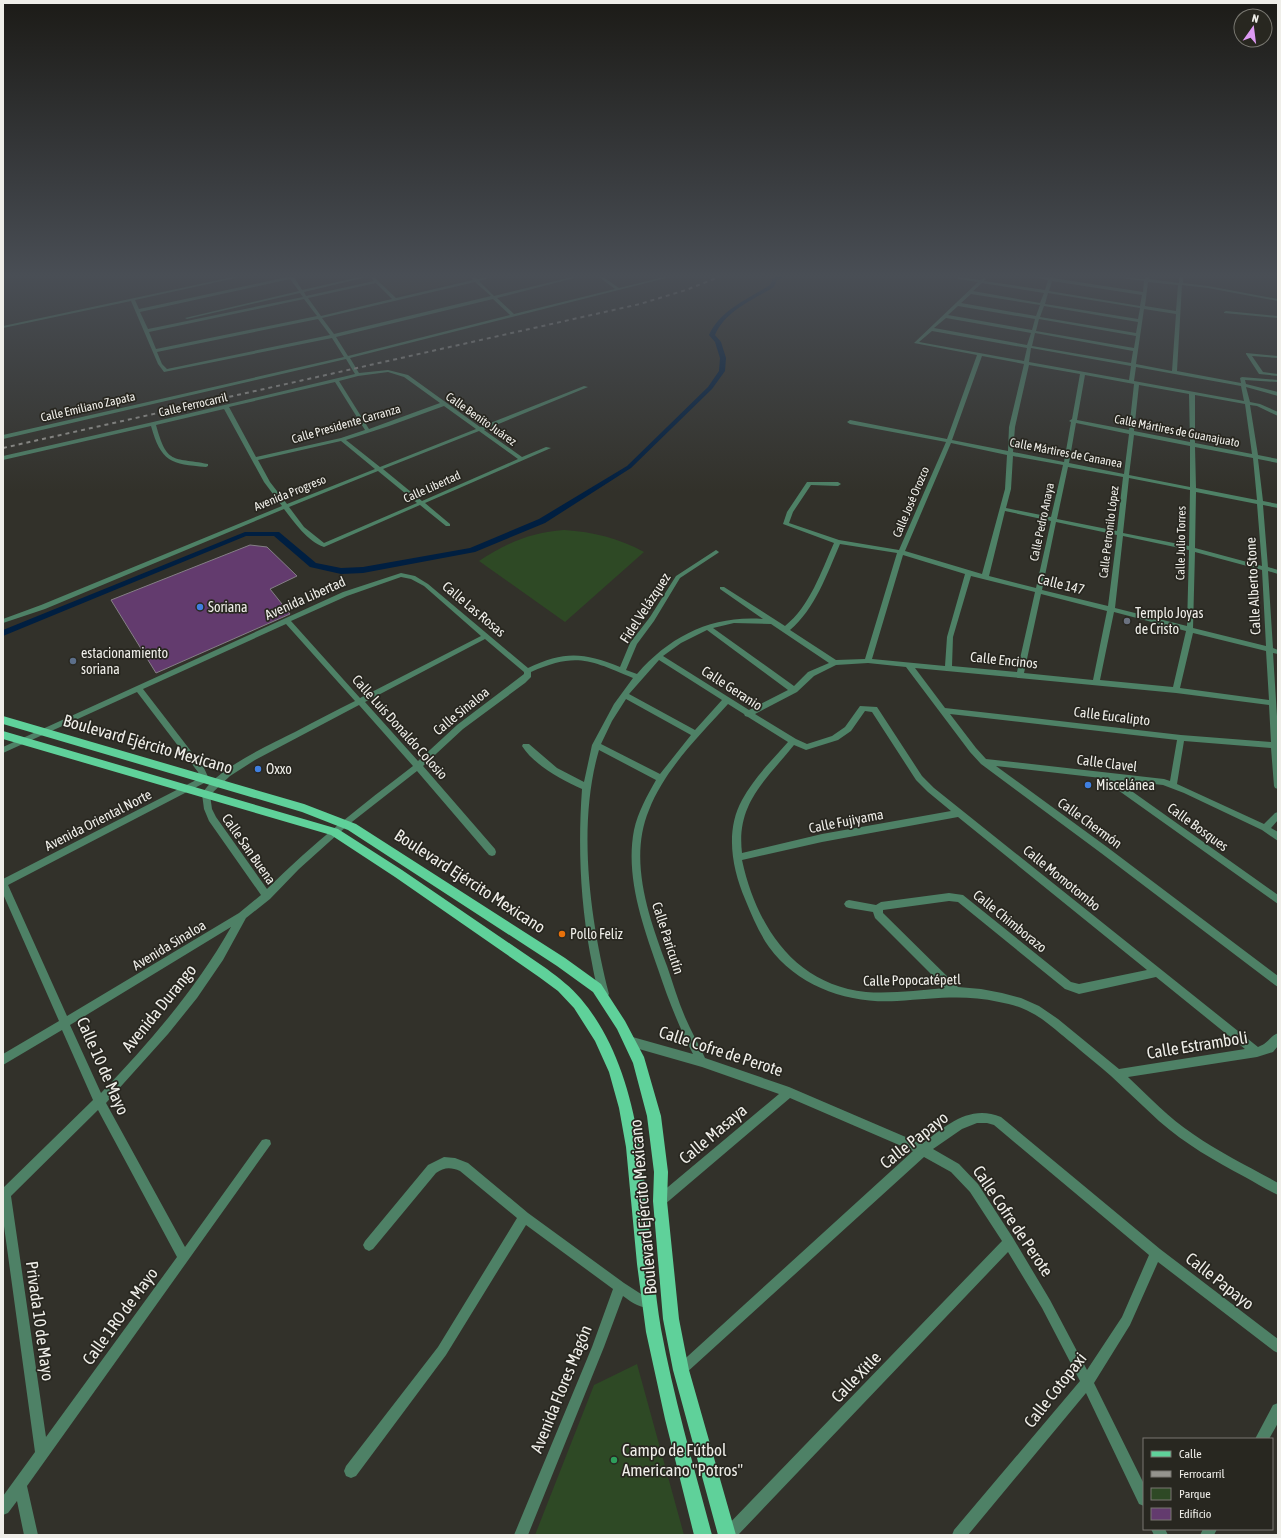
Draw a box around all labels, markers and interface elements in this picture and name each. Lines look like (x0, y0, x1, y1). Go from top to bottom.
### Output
north arrow (1233, 8, 1273, 48)
text: N (1251, 12, 1260, 25)
street label: Calle Emiliano Zapata (39, 389, 137, 425)
street label: Calle Benito Juárez (443, 389, 520, 449)
street label: Calle Ferrocarril (157, 390, 230, 420)
street label: Calle Presidente Carranza (290, 402, 402, 446)
street label: Calle Mártires de Guanajuato (1113, 412, 1241, 450)
street label: Calle Mártires de Cananea (1008, 435, 1124, 471)
street label: Calle José Orozco (890, 464, 932, 539)
street label: Calle Libertad (401, 468, 463, 506)
street label: Avenida Progreso (252, 472, 329, 514)
street label: Calle Pedro Anaya (1027, 482, 1057, 562)
street label: Calle Petronilo López (1096, 484, 1122, 579)
street label: Calle Julio Torres (1173, 506, 1189, 580)
street label: Calle Alberto Stone (1242, 537, 1264, 635)
street label: Fidel Velázquez (616, 570, 674, 646)
street label: Calle 147 (1036, 570, 1086, 598)
street label: Avenida Libertad (262, 573, 348, 623)
street label: Calle Las Rosas (439, 578, 509, 640)
place label: Soriana (208, 599, 248, 615)
marker: Soriana (195, 602, 205, 612)
place label: Templo Joyas de Cristo (1135, 605, 1204, 637)
marker: Templo Joyas de Cristo (1122, 616, 1132, 626)
place label: estacionamiento soriana (81, 645, 168, 677)
street label: Calle Encinos (969, 648, 1039, 672)
marker: estacionamiento soriana (68, 656, 78, 666)
street label: Calle Geranio (699, 662, 765, 714)
street label: Calle Luis Donaldo Colosio (349, 672, 451, 782)
street label: Calle Sinaloa (430, 684, 492, 738)
street label: Calle Eucalipto (1073, 703, 1151, 729)
street label: Boulevard Ejército Mexicano (61, 710, 235, 778)
street label: Calle Clavel (1076, 751, 1138, 775)
place label: Oxxo (266, 761, 292, 777)
marker: Oxxo (253, 764, 263, 774)
place label: Miscelánea (1096, 777, 1155, 793)
marker: Miscelánea (1083, 780, 1093, 790)
street label: Avenida Oriental Norte (42, 786, 154, 854)
street label: Calle Chermón (1055, 794, 1125, 852)
street label: Calle Bosques (1164, 800, 1232, 854)
street label: Calle Fujiyama (807, 806, 885, 836)
street label: Calle San Buena (219, 811, 279, 887)
street label: Boulevard Ejército Mexicano (391, 825, 549, 937)
street label: Calle Momotombo (1020, 842, 1104, 914)
street label: Calle Chimborazo (970, 887, 1050, 955)
street label: Calle Paricutín (649, 900, 687, 976)
street label: Avenida Sinaloa (129, 917, 209, 973)
place label: Pollo Feliz (570, 926, 623, 942)
marker: Pollo Feliz (557, 929, 567, 939)
street label: Avenida Durango (118, 960, 200, 1056)
street label: Calle Popocatépetl (863, 971, 961, 989)
street label: Calle 10 de Mayo (73, 1014, 133, 1118)
street label: Calle Cofre de Perote (656, 1022, 786, 1081)
street label: Calle Estramboli (1145, 1027, 1249, 1063)
street label: Calle Masaya (675, 1100, 751, 1168)
street label: Calle Papayo (876, 1107, 952, 1173)
street label: Boulevard Ejército Mexicano (625, 1119, 661, 1295)
street label: Calle Cofre de Perote (969, 1162, 1058, 1280)
street label: Calle Papayo (1182, 1248, 1258, 1314)
street label: Privada 10 de Mayo (22, 1260, 58, 1382)
street label: Calle 1RO de Mayo (78, 1264, 162, 1368)
street label: Avenida Flores Magón (526, 1322, 596, 1456)
street label: Calle Xitle (827, 1347, 885, 1407)
street label: Calle Cotopaxi (1020, 1349, 1090, 1431)
legend (1143, 1438, 1273, 1530)
place label: Campo de Fútbol Americano "Potros" (622, 1440, 743, 1480)
text: Calle (1179, 1447, 1202, 1461)
marker: Campo de Fútbol Americano "Potros" (609, 1455, 619, 1465)
text: Ferrocarril (1179, 1467, 1226, 1481)
text: Parque (1179, 1487, 1211, 1501)
text: Edificio (1179, 1507, 1212, 1521)

